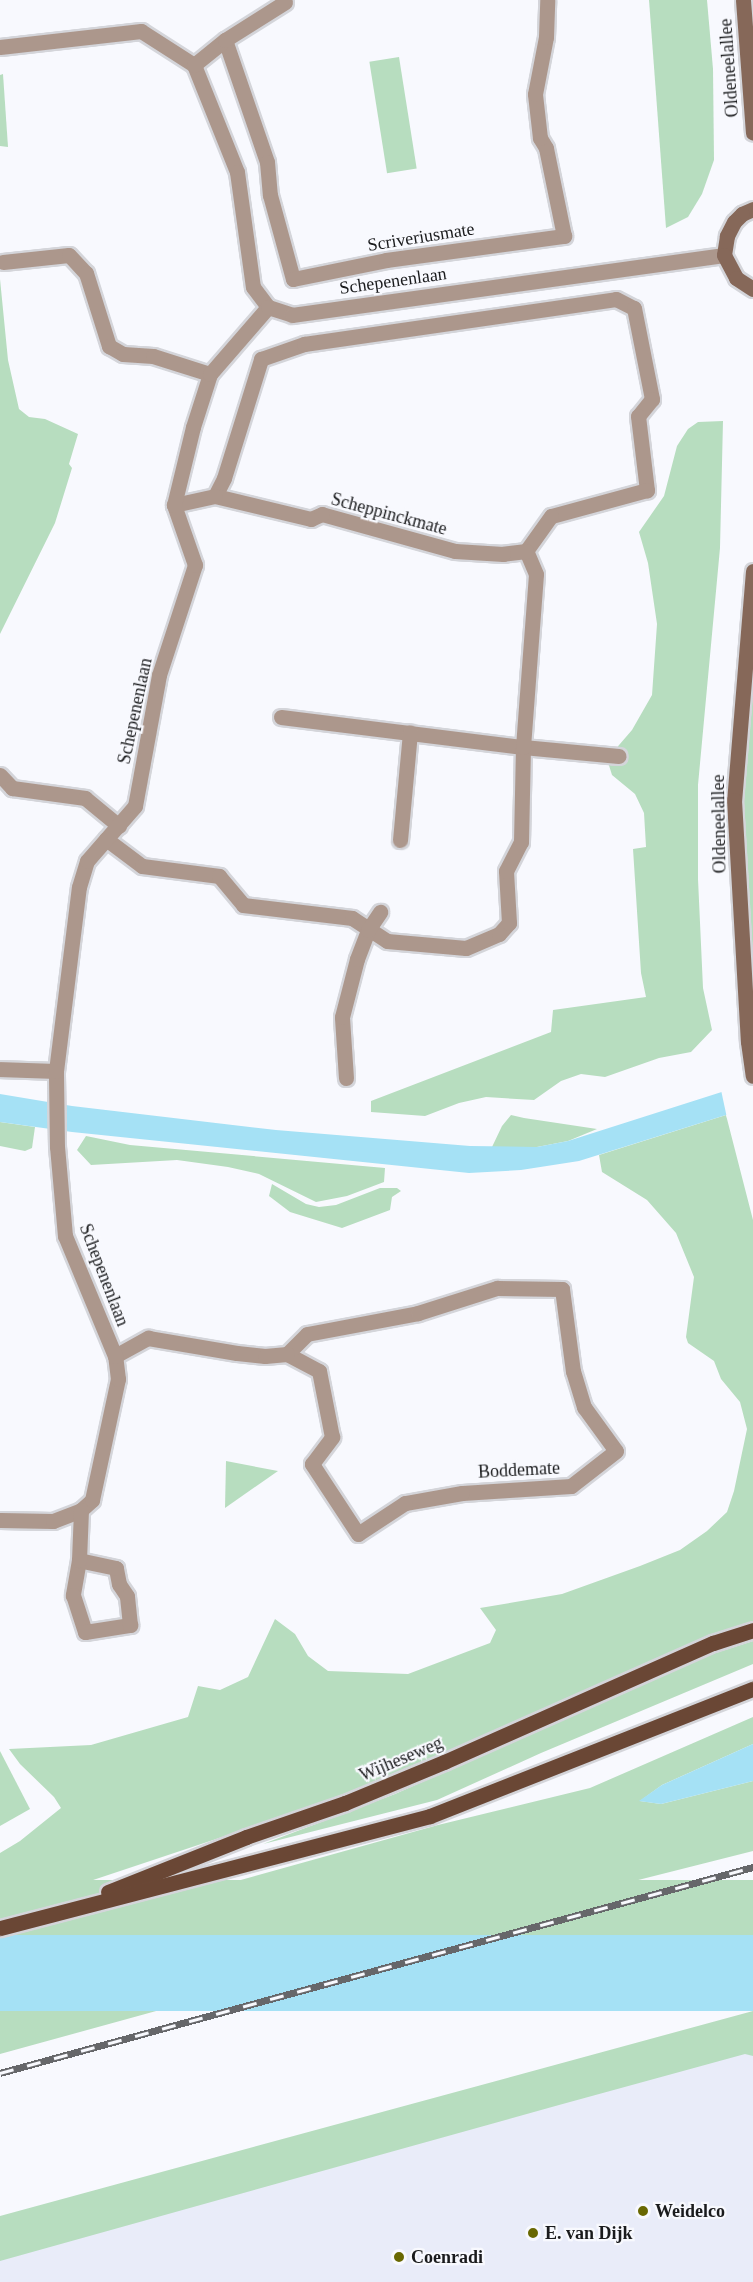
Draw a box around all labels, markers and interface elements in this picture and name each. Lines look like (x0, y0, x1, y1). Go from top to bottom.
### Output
street label: Oldeneelallee (715, 18, 743, 118)
street label: Scriveriusmate (366, 218, 476, 256)
street label: Schepenenlaan (338, 263, 448, 299)
street label: Scheppinckmate (329, 488, 449, 540)
street label: Schepenenlaan (113, 656, 157, 766)
street label: Oldeneelallee (707, 774, 731, 874)
street label: Schepenenlaan (75, 1221, 133, 1329)
street label: Boddemate (478, 1457, 560, 1483)
street label: Wijheseweg (356, 1732, 446, 1786)
place label: Weidelco (655, 2200, 725, 2222)
marker: Weidelco (636, 2204, 650, 2218)
place label: E. van Dijk (545, 2222, 633, 2244)
marker: E. van Dijk (526, 2226, 540, 2240)
place label: Coenradi (411, 2246, 483, 2268)
marker: Coenradi (392, 2250, 406, 2264)

